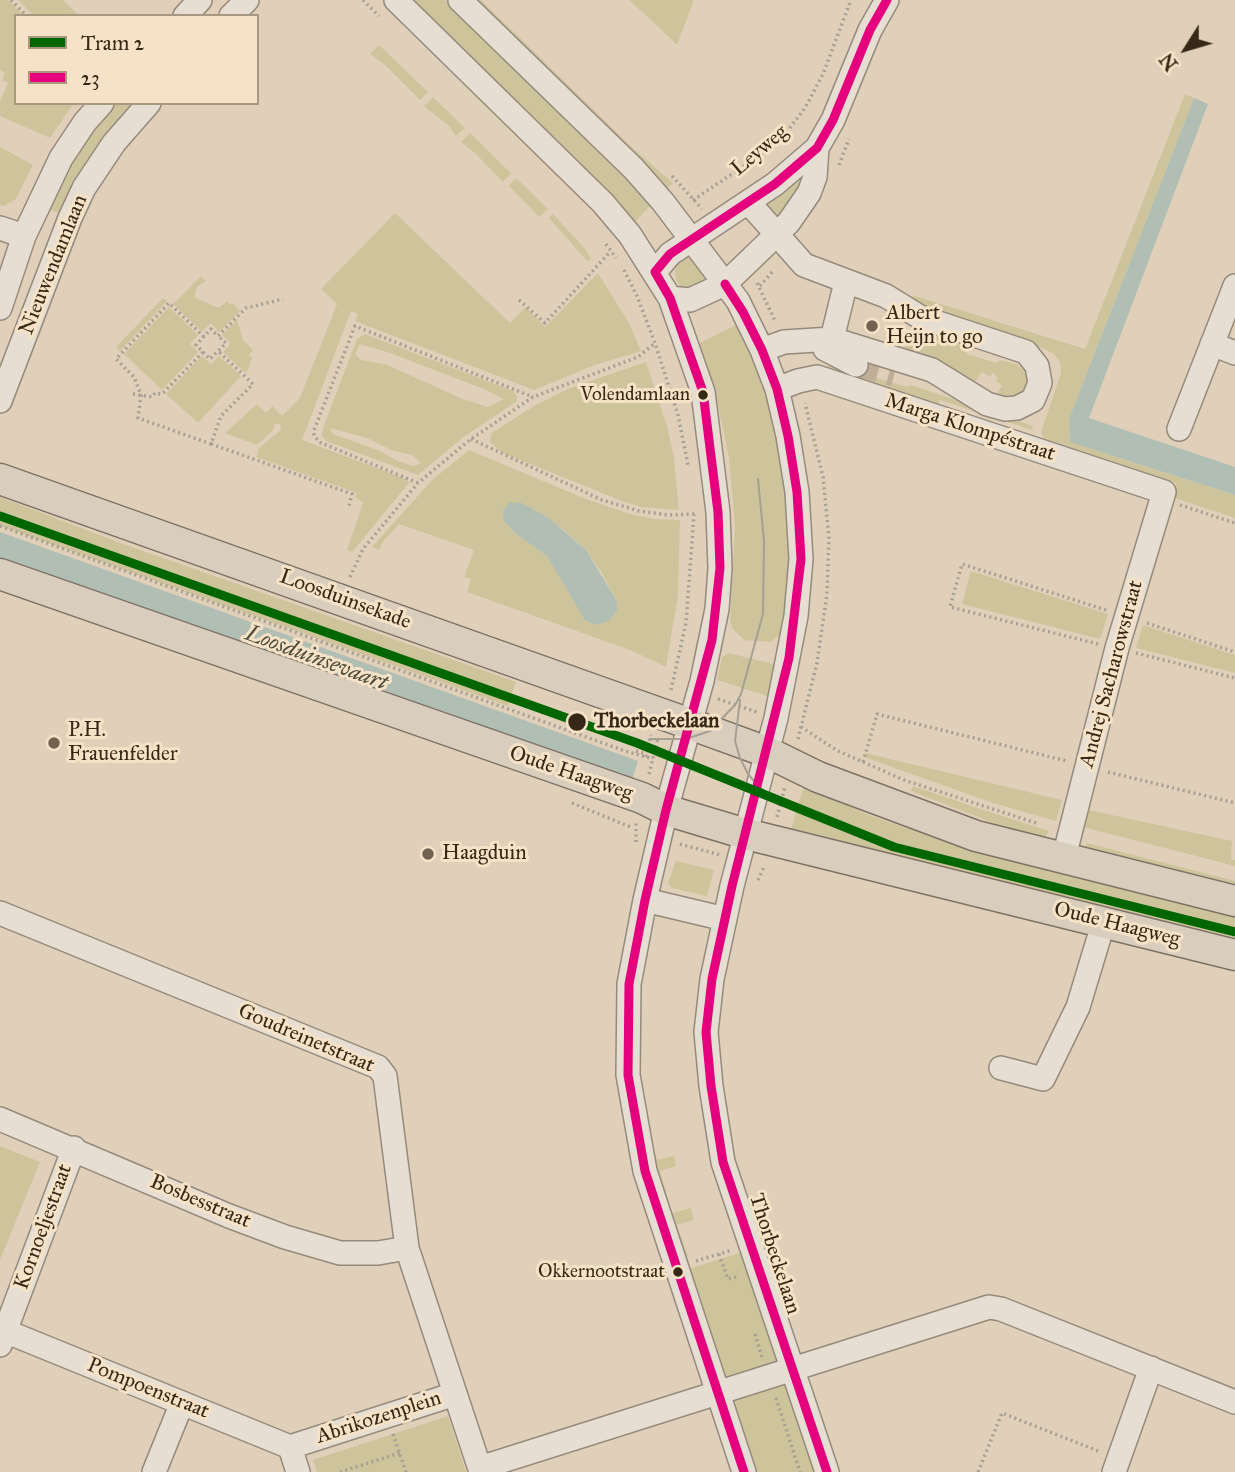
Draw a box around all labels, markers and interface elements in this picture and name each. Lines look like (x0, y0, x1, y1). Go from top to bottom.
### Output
legend (14, 14, 259, 105)
north arrow (1151, 14, 1221, 84)
text: Tram 2 (81, 30, 144, 56)
text: N (1155, 49, 1183, 75)
text: 23 (81, 65, 100, 91)
street label: Leyweg (727, 120, 793, 182)
street label: Nieuwendamlaan (14, 191, 94, 339)
place label: Albert Heijn to go (886, 301, 983, 351)
marker: Albert Heijn to go (864, 318, 880, 334)
place label: Volendamlaan (580, 384, 690, 406)
marker: Volendamlaan (696, 388, 710, 402)
street label: Marga Klompéstraat (882, 389, 1058, 467)
street label: Loosduinsekade (276, 565, 414, 635)
street label: Andrej Sacharowstraat (1075, 578, 1149, 770)
water label: Loosduinsevaart (241, 620, 391, 698)
place label: Thorbeckelaan (594, 709, 719, 735)
marker: Thorbeckelaan (566, 711, 588, 733)
place label: P.H. Frauenfelder (68, 718, 178, 768)
marker: P.H. Frauenfelder (46, 735, 62, 751)
street label: Oude Haagweg (506, 741, 636, 807)
place label: Haagduin (442, 841, 527, 867)
marker: Haagduin (420, 846, 436, 862)
street label: Oude Haagweg (1051, 897, 1183, 953)
street label: Goudreinetstraat (234, 999, 378, 1079)
street label: Kornoeljestraat (10, 1161, 78, 1293)
street label: Bosbesstraat (146, 1169, 254, 1235)
street label: Thorbeckelaan (743, 1190, 805, 1318)
place label: Okkernootstraat (538, 1261, 665, 1283)
marker: Okkernootstraat (671, 1265, 685, 1279)
street label: Pompoenstraat (83, 1353, 213, 1425)
street label: Abrikozenplein (313, 1386, 445, 1450)

